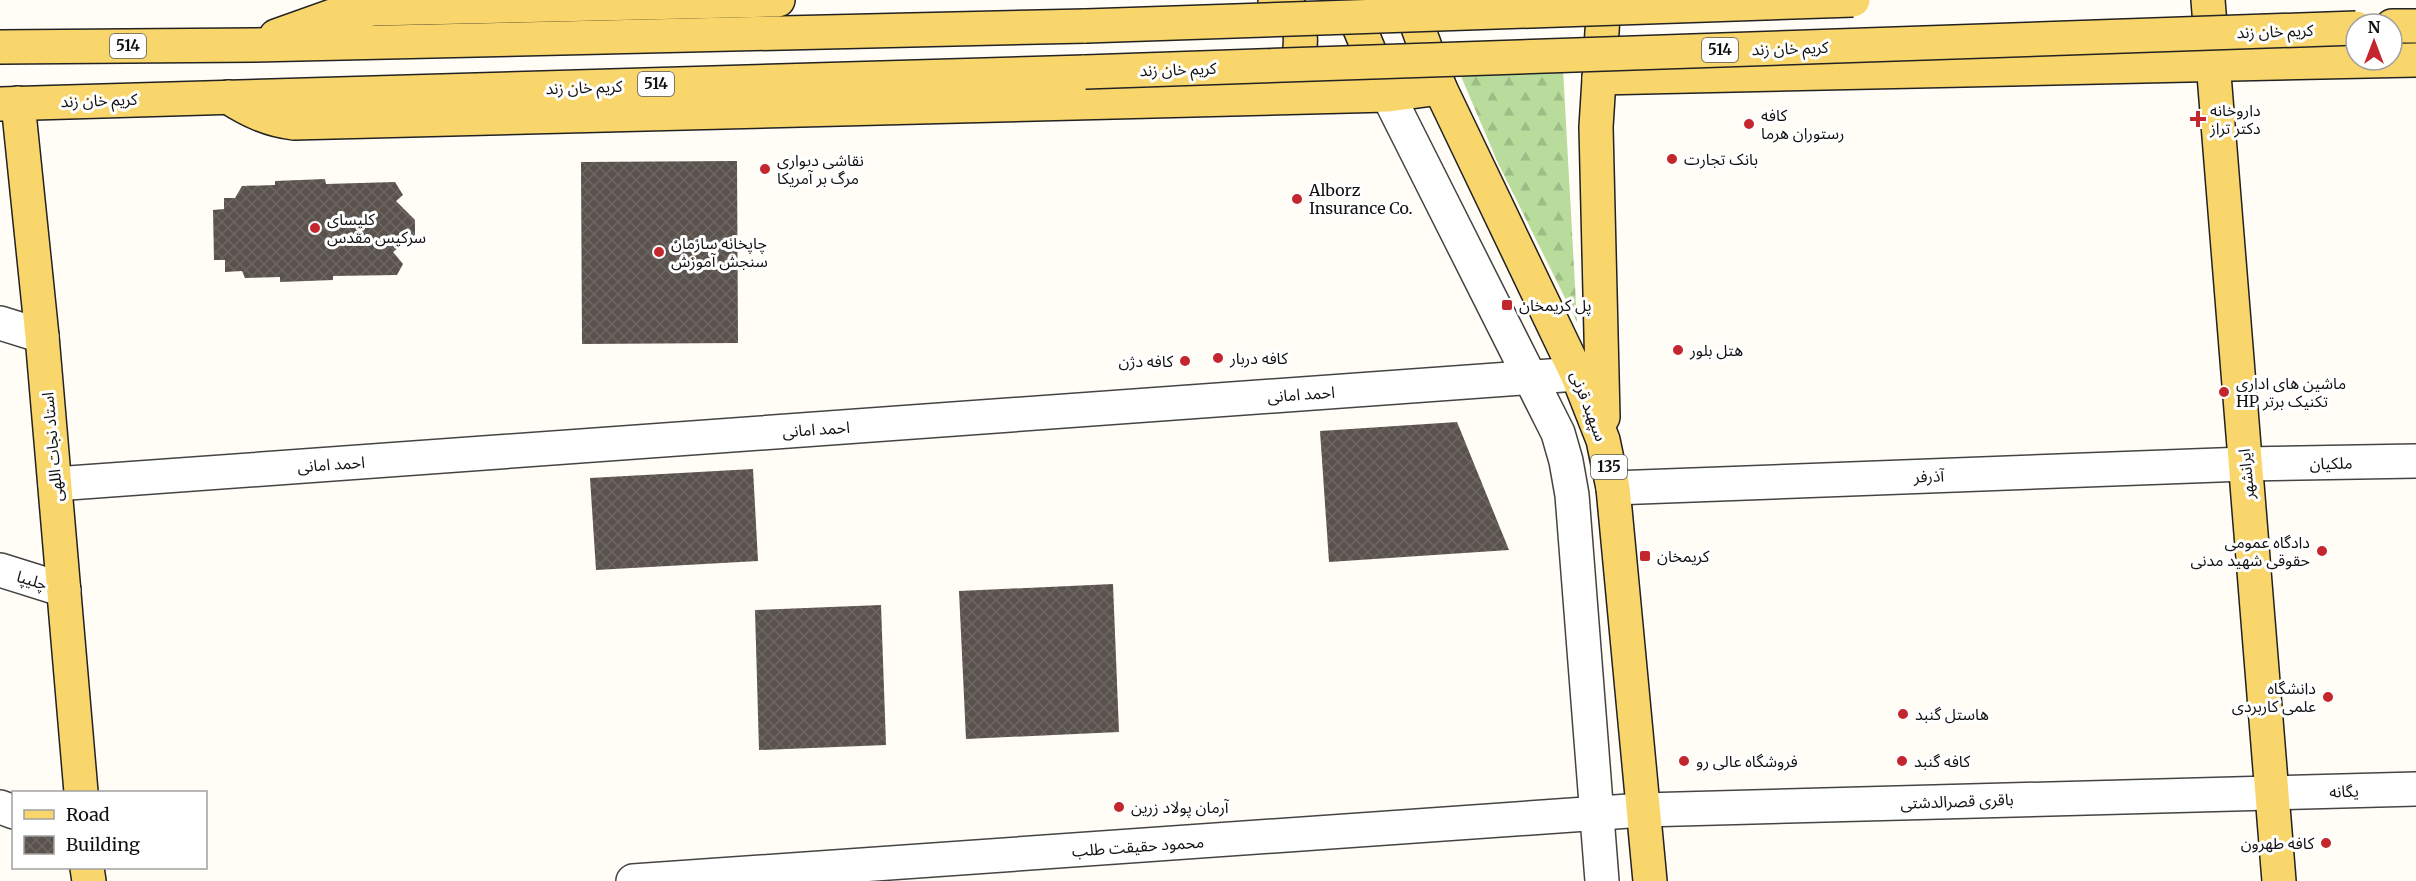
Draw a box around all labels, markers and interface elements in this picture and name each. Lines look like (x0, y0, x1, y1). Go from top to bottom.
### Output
north arrow (2344, 12, 2404, 72)
text: N (2368, 17, 2381, 37)
street label: کریم خان زند (2236, 20, 2314, 45)
road number: 514 (110, 34, 146, 58)
street label: کریم خان زند (1751, 37, 1829, 62)
road number: 514 (1702, 38, 1738, 62)
street label: کریم خان زند (1139, 58, 1217, 83)
road number: 514 (638, 72, 674, 96)
street label: کریم خان زند (545, 76, 623, 101)
street label: کریم خان زند (60, 89, 138, 114)
place label: داروخانه دکتر تراز (2209, 100, 2261, 138)
place label: کافه رستوران هرما (1761, 105, 1844, 143)
marker: داروخانه دکتر تراز (2191, 112, 2205, 126)
marker: کافه رستوران هرما (1742, 117, 1756, 131)
place label: بانک تجارت (1684, 149, 1758, 169)
place label: نقاشی دیواری مرگ بر آمریکا (777, 150, 864, 188)
marker: بانک تجارت (1665, 152, 1679, 166)
marker: نقاشی دیواری مرگ بر آمریکا (758, 162, 772, 176)
place label: Alborz Insurance Co. (1308, 180, 1413, 218)
marker: Alborz Insurance Co. (1290, 192, 1304, 206)
place label: کلیسای سرکیس مقدس (327, 209, 426, 247)
marker: کلیسای سرکیس مقدس (308, 221, 322, 235)
place label: چاپخانه سازمان سنجش آموزش (671, 233, 768, 271)
marker: چاپخانه سازمان سنجش آموزش (652, 245, 666, 259)
place label: پل کریمخان (1519, 295, 1592, 316)
marker: پل کریمخان (1500, 298, 1514, 312)
place label: هتل بلور (1689, 340, 1743, 360)
marker: هتل بلور (1671, 343, 1685, 357)
place label: کافه دربار (1229, 348, 1288, 368)
place label: کافه دژن (1119, 351, 1173, 371)
marker: کافه دربار (1211, 351, 1225, 365)
marker: کافه دژن (1178, 354, 1192, 368)
street label: سپهبد قرنی (1565, 368, 1612, 444)
place label: ماشین های اداری HP تکنیک برتر (2236, 373, 2346, 411)
street label: احمد امانی (1267, 382, 1335, 406)
marker: ماشین های اداری HP تکنیک برتر (2217, 385, 2231, 399)
street label: استاد نجات اللهی (37, 391, 67, 503)
street label: احمد امانی (782, 417, 850, 441)
street label: ایرانشهر (2234, 448, 2258, 501)
street label: احمد امانی (297, 452, 365, 476)
street label: ملکیان (2309, 453, 2353, 473)
road number: 135 (1591, 455, 1627, 479)
street label: آذرفر (1913, 465, 1946, 487)
place label: دادگاه عمومی حقوقی شهید مدنی (2190, 532, 2310, 570)
marker: دادگاه عمومی حقوقی شهید مدنی (2315, 544, 2329, 558)
place label: کریمخان (1657, 546, 1710, 566)
marker: کریمخان (1638, 549, 1652, 563)
street label: چلیپا (14, 566, 50, 595)
place label: دانشگاه علمی کاربردی (2232, 678, 2316, 716)
marker: دانشگاه علمی کاربردی (2321, 690, 2335, 704)
place label: هاستل گنبد (1915, 704, 1989, 724)
marker: هاستل گنبد (1896, 707, 1910, 721)
place label: فروشگاه عالی رو (1696, 751, 1798, 771)
place label: کافه گنبد (1914, 751, 1970, 771)
marker: فروشگاه عالی رو (1677, 754, 1691, 768)
marker: کافه گنبد (1895, 754, 1909, 768)
street label: یگانه (2329, 780, 2359, 802)
street label: باقری قصرالدشتی (1900, 789, 2014, 813)
legend (12, 791, 207, 869)
place label: آرمان پولاد زرین (1131, 797, 1230, 818)
marker: آرمان پولاد زرین (1112, 800, 1126, 814)
text: Road (66, 803, 110, 826)
street label: محمود حقیقت طلب (1071, 831, 1205, 861)
text: Building (66, 833, 140, 856)
place label: کافه طهرون (2241, 833, 2314, 853)
marker: کافه طهرون (2319, 836, 2333, 850)

